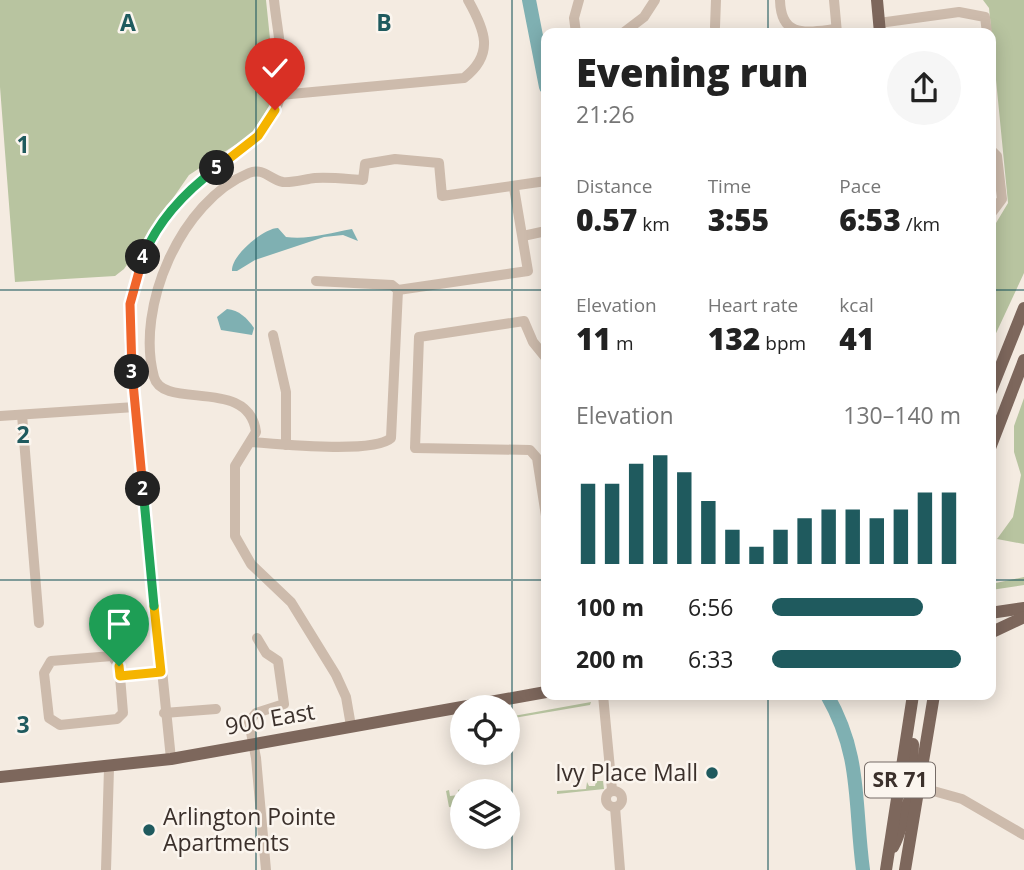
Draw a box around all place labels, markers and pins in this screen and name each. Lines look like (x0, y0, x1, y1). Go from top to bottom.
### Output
pin (245, 38, 305, 110)
pin: 5 (200, 150, 234, 186)
pin: 4 (125, 240, 160, 274)
pin: 3 (114, 354, 150, 390)
pin: 2 (125, 472, 160, 506)
pin (89, 594, 149, 666)
place label: Ivy Place Mall (555, 756, 698, 788)
marker: Ivy Place Mall (704, 765, 720, 781)
place label: Arlington Pointe Apartments (163, 800, 336, 858)
marker: Arlington Pointe Apartments (141, 822, 157, 838)

